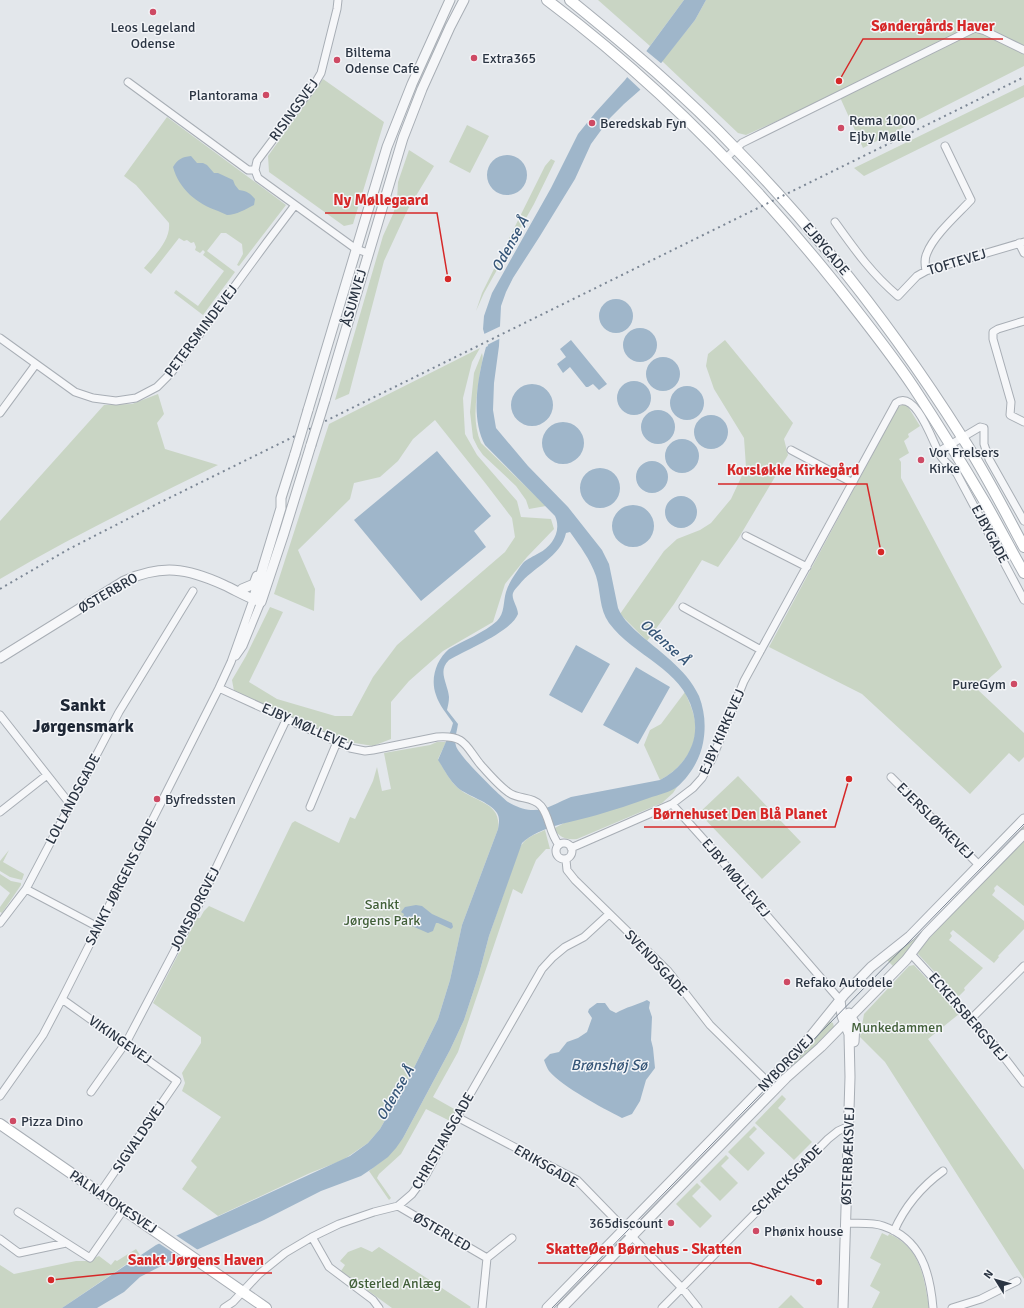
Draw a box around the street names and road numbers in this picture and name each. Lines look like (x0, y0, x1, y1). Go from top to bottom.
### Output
street label: RISINGSVEJ (266, 76, 322, 144)
street label: EJBYGADE (799, 219, 853, 279)
street label: TOFTEVEJ (926, 245, 988, 279)
street label: ÅSUMVEJ (338, 267, 370, 329)
street label: PETERSMINDEVEJ (161, 282, 241, 380)
street label: EJBYGADE (968, 502, 1012, 566)
street label: ØSTERBRO (75, 569, 141, 617)
street label: EJBY KIRKEVEJ (696, 687, 748, 777)
street label: EJBY MØLLEVEJ (259, 699, 355, 755)
street label: LOLLANDSGADE (42, 751, 104, 847)
street label: EJERSLØKKEVEJ (893, 779, 977, 863)
street label: SANKT JØRGENS GADE (82, 816, 160, 948)
street label: EJBY MØLLEVEJ (698, 835, 774, 921)
street label: JOMSBORGVEJ (167, 864, 223, 954)
street label: SVENDSGADE (621, 926, 691, 1000)
street label: ECKERSBERGSVEJ (925, 969, 1011, 1065)
street label: VIKINGEVEJ (85, 1012, 155, 1068)
street label: NYBORGVEJ (754, 1031, 818, 1095)
street label: CHRISTIANSGADE (408, 1089, 478, 1193)
street label: SIGVALDSVEJ (109, 1098, 169, 1176)
street label: ØSTERBÆKSVEJ (838, 1107, 858, 1205)
street label: ERIKSGADE (511, 1141, 581, 1191)
street label: SCHACKSGADE (748, 1141, 826, 1219)
street label: PALNATOKESVEJ (66, 1167, 160, 1237)
street label: ØSTERLED (410, 1209, 474, 1255)

